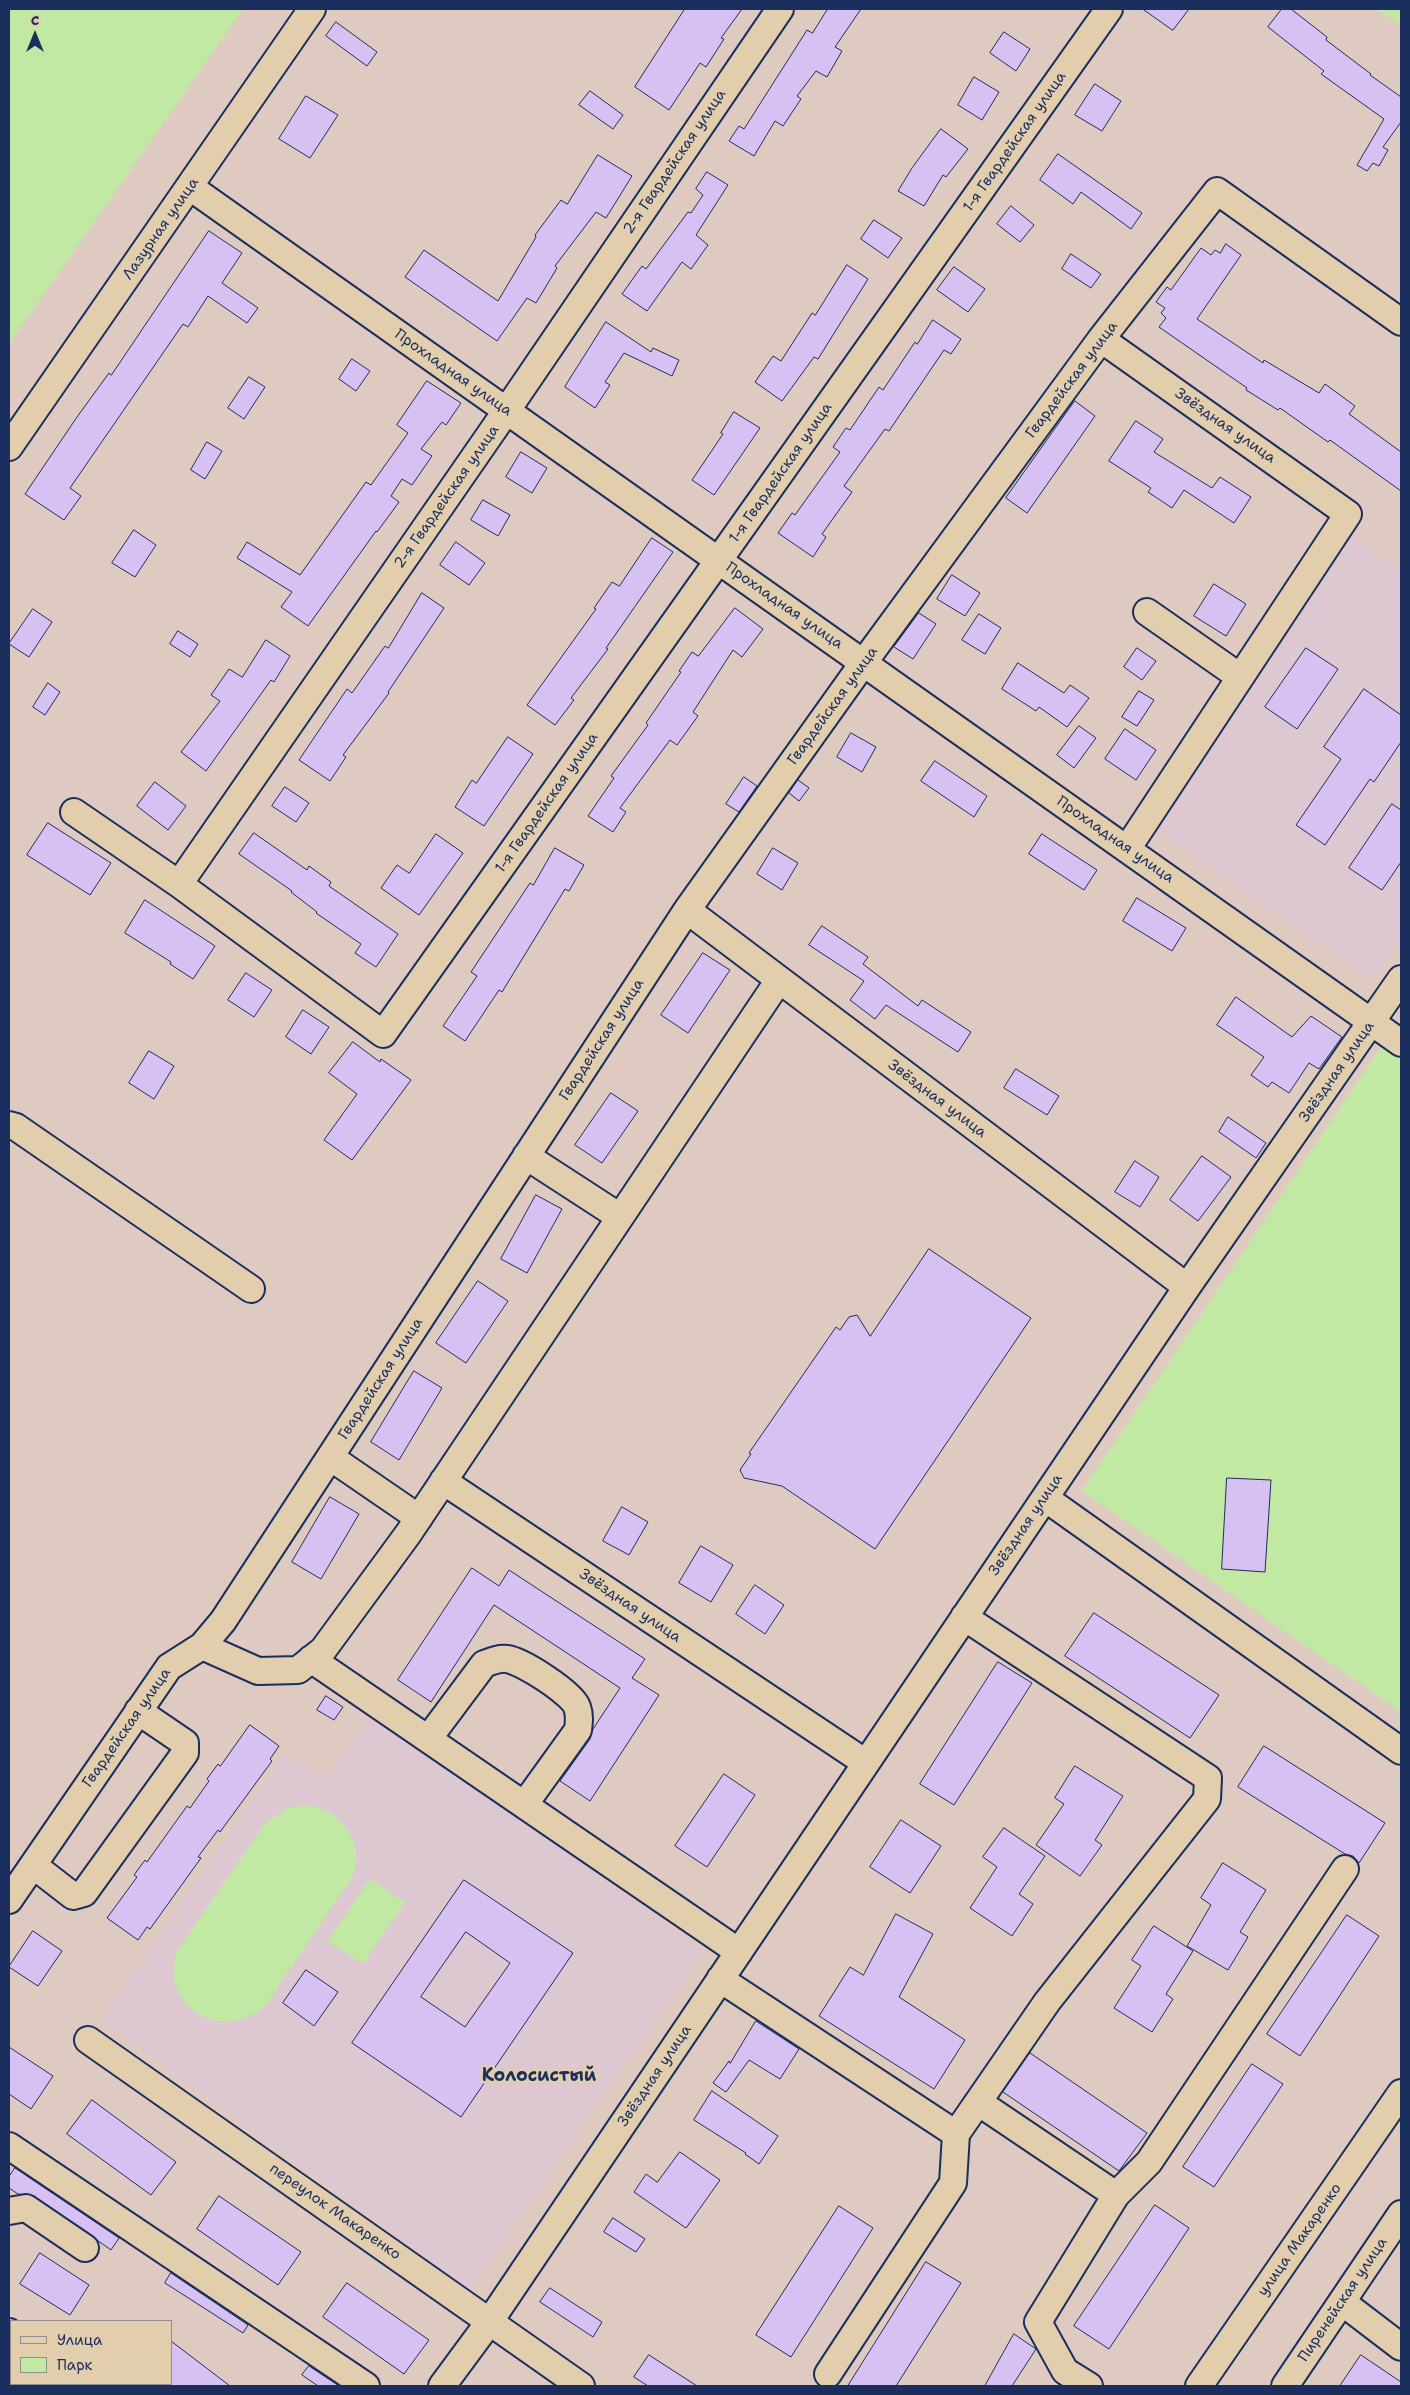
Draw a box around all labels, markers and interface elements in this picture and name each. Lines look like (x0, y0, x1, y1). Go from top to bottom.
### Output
north arrow (10, 10, 60, 60)
text: С (31, 11, 39, 29)
street label: 1-я Гвардейская улица (960, 68, 1070, 216)
street label: 2-я Гвардейская улица (620, 86, 730, 238)
street label: Лазурная улица (119, 175, 203, 283)
street label: Гвардейская улица (1022, 318, 1122, 442)
street label: Прохладная улица (391, 326, 515, 420)
street label: Звёздная улица (1171, 385, 1279, 467)
street label: 1-я Гвардейская улица (726, 399, 836, 547)
street label: 2-я Гвардейская улица (391, 422, 503, 572)
street label: Прохладная улица (722, 559, 846, 653)
street label: Гвардейская улица (784, 643, 882, 769)
street label: 1-я Гвардейская улица (492, 729, 602, 877)
street label: Прохладная улица (1053, 793, 1177, 887)
street label: Гвардейская улица (556, 976, 648, 1104)
street label: Звёздная улица (1296, 1018, 1378, 1126)
street label: Звёздная улица (884, 1056, 990, 1142)
street label: Гвардейская улица (335, 1315, 427, 1443)
street label: Звёздная улица (985, 1471, 1067, 1579)
street label: Звёздная улица (576, 1565, 684, 1647)
street label: Гвардейская улица (79, 1665, 175, 1791)
street label: Звёздная улица (614, 2022, 696, 2130)
district label: Колосистый (482, 2065, 596, 2087)
street label: переулок Макаренко (266, 2160, 404, 2264)
street label: улица Макаренко (1254, 2180, 1346, 2300)
street label: Пиренейская улица (1295, 2234, 1391, 2366)
legend (10, 2320, 172, 2385)
text: Улица (57, 2330, 102, 2350)
text: Парк (57, 2355, 93, 2375)

